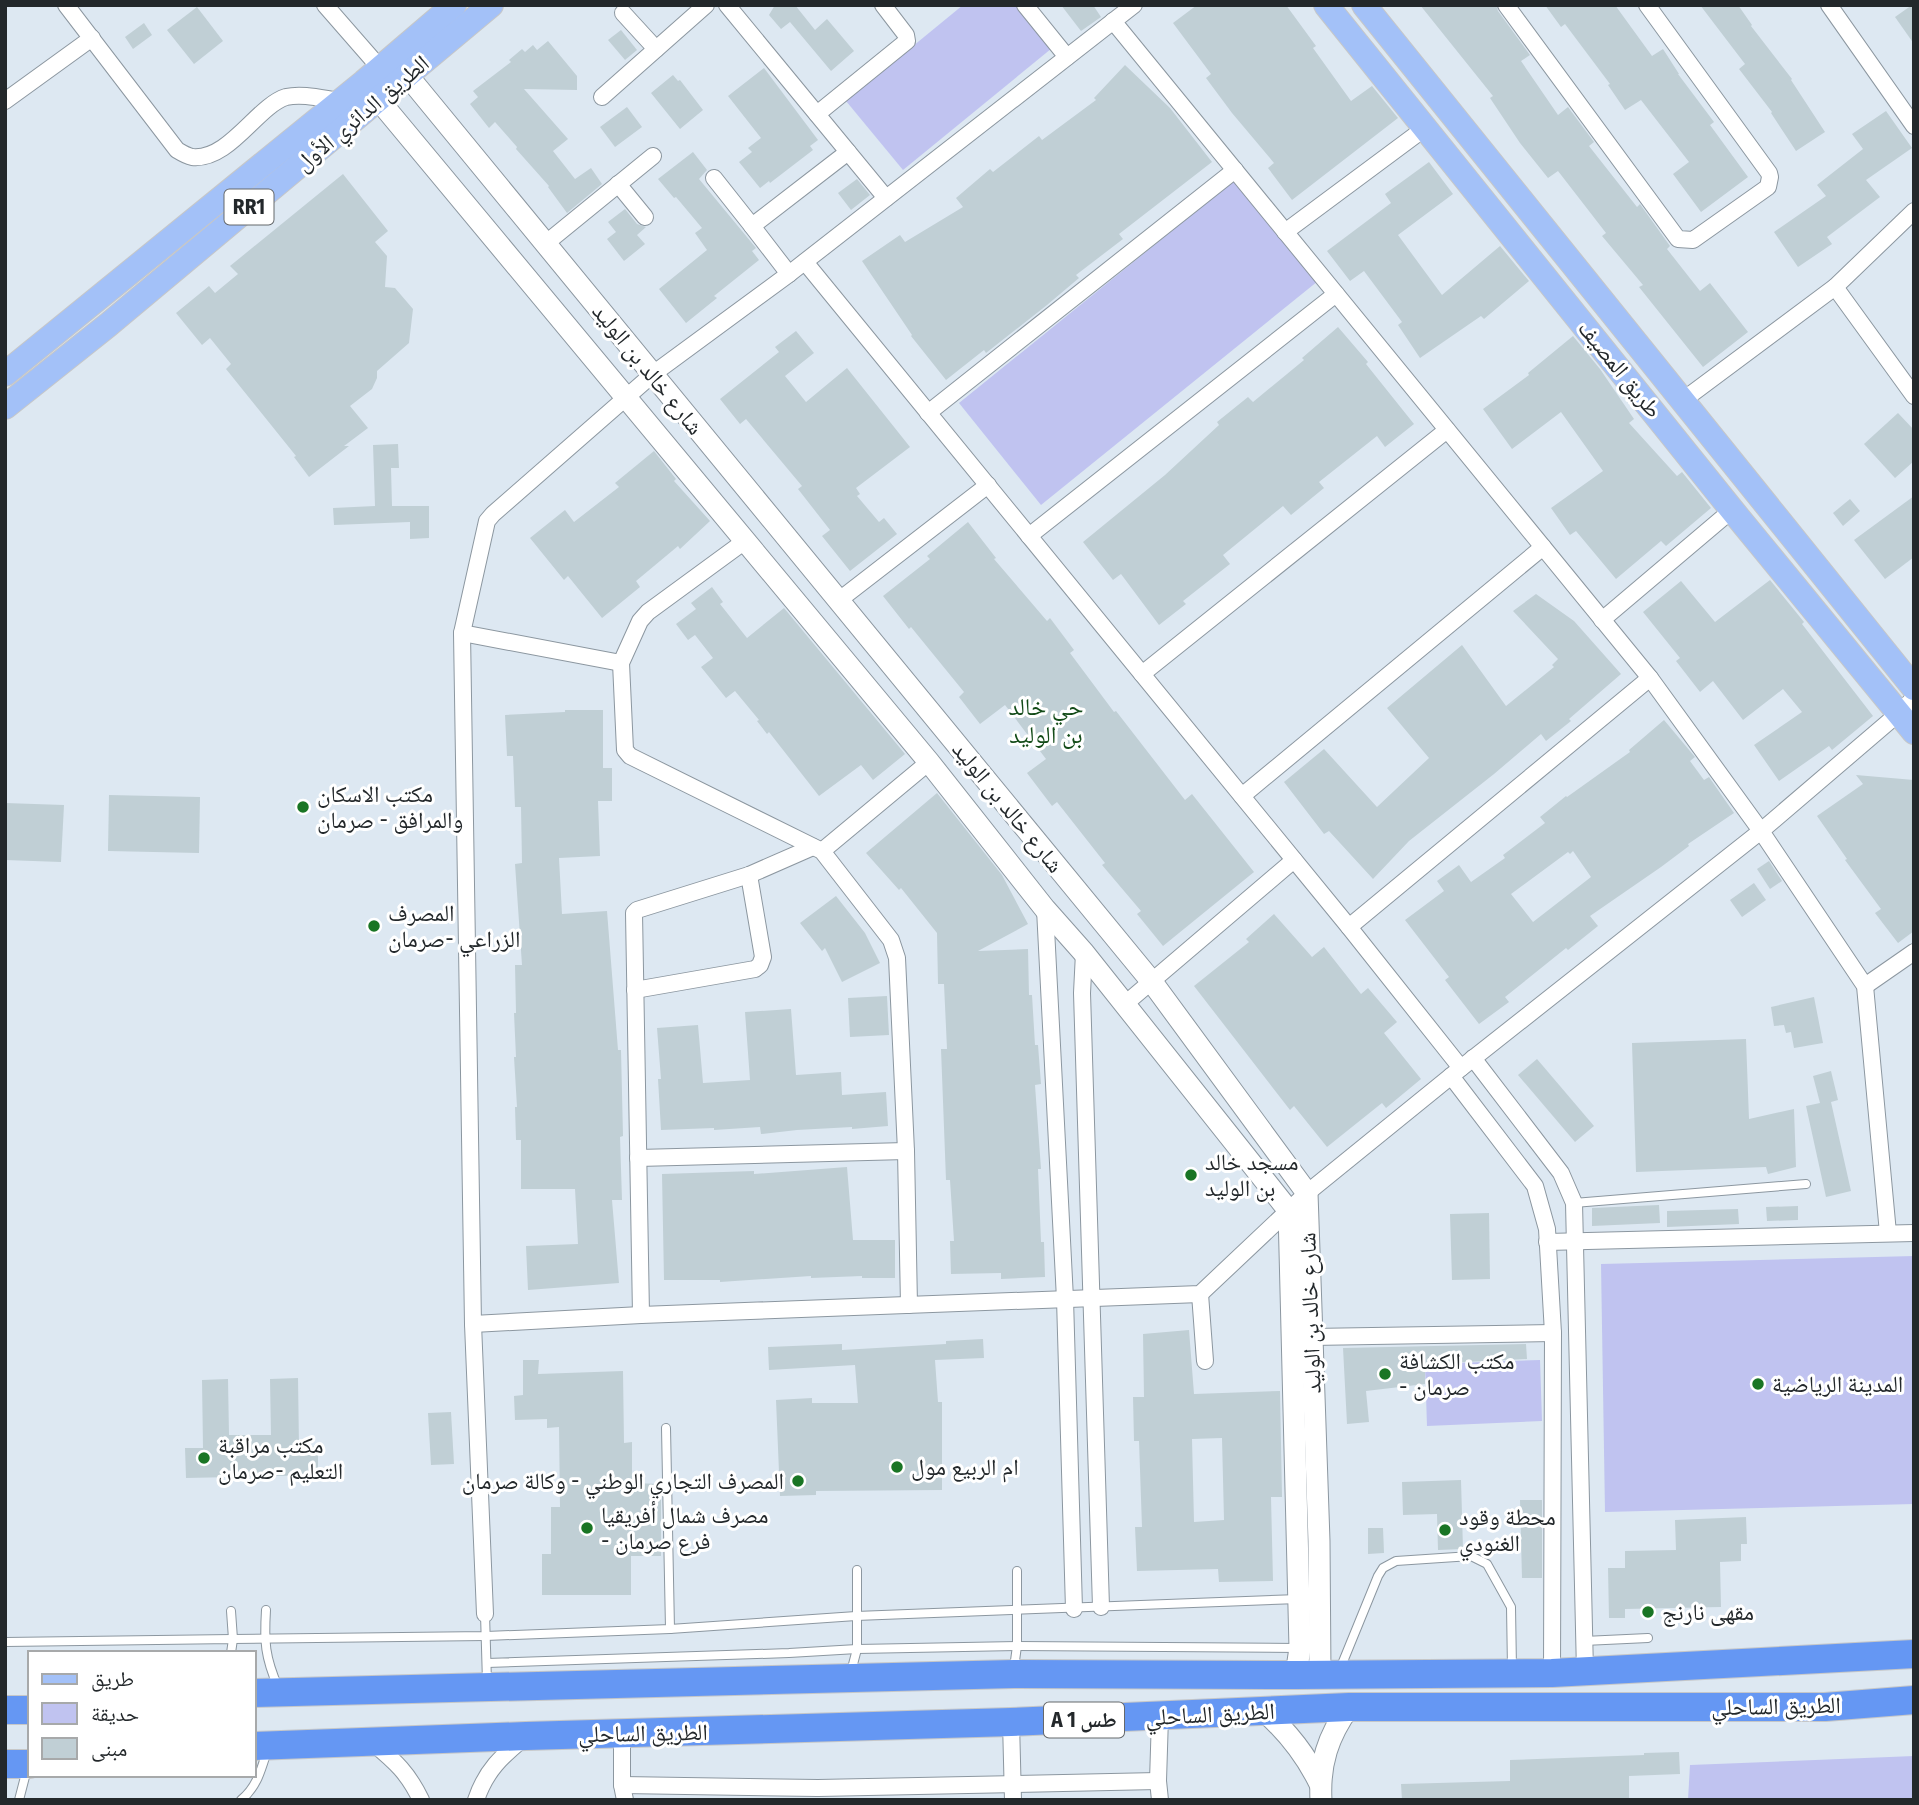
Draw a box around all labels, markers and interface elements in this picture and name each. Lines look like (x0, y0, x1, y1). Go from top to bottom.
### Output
street label: الطريق الدائري الأول (289, 49, 438, 181)
road number: RR1 (224, 190, 274, 224)
street label: شارع خالد بن الوليد (586, 298, 710, 441)
street label: طريق المصيف (1572, 315, 1668, 423)
district label: حي خالد بن الوليد (1008, 693, 1084, 749)
street label: شارع خالد بن الوليد (946, 736, 1070, 879)
place label: مكتب الاسكان والمرافق - صرمان (317, 780, 463, 834)
marker: مكتب الاسكان والمرافق - صرمان (295, 799, 311, 815)
place label: المصرف الزراعي -صرمان (388, 899, 520, 958)
marker: المصرف الزراعي -صرمان (366, 918, 382, 934)
place label: مسجد خالد بن الوليد (1205, 1148, 1299, 1202)
marker: مسجد خالد بن الوليد (1183, 1167, 1199, 1183)
street label: شارع خالد بن الوليد (1293, 1232, 1328, 1394)
place label: مكتب الكشافة - صرمان (1399, 1347, 1515, 1401)
marker: مكتب الكشافة - صرمان (1377, 1366, 1393, 1382)
place label: المدينة الرياضية (1772, 1370, 1903, 1398)
marker: المدينة الرياضية (1750, 1376, 1766, 1392)
place label: مكتب مراقبة التعليم -صرمان (218, 1431, 343, 1487)
marker: مكتب مراقبة التعليم -صرمان (196, 1450, 212, 1466)
place label: ام الربيع مول (911, 1453, 1019, 1483)
marker: ام الربيع مول (889, 1459, 905, 1475)
place label: المصرف التجاري الوطني - وكالة صرمان (462, 1467, 784, 1500)
marker: المصرف التجاري الوطني - وكالة صرمان (790, 1473, 806, 1489)
place label: مصرف شمال أفريقيا - فرع صرمان (601, 1501, 768, 1556)
place label: محطة وقود الغنودي (1459, 1503, 1556, 1562)
marker: مصرف شمال أفريقيا - فرع صرمان (579, 1520, 595, 1536)
marker: محطة وقود الغنودي (1437, 1522, 1453, 1538)
place label: مقهى نارنج (1662, 1598, 1754, 1627)
marker: مقهى نارنج (1640, 1604, 1656, 1620)
legend (28, 1651, 256, 1777)
text: طريق (91, 1666, 134, 1692)
street label: الطريق الساحلي (1711, 1691, 1841, 1726)
street label: الطريق الساحلي (1145, 1697, 1276, 1736)
text: حديقة (91, 1701, 139, 1727)
road number: A 1 طس (1044, 1702, 1124, 1738)
street label: الطريق الساحلي (578, 1718, 708, 1753)
text: مبنى (91, 1736, 127, 1762)

